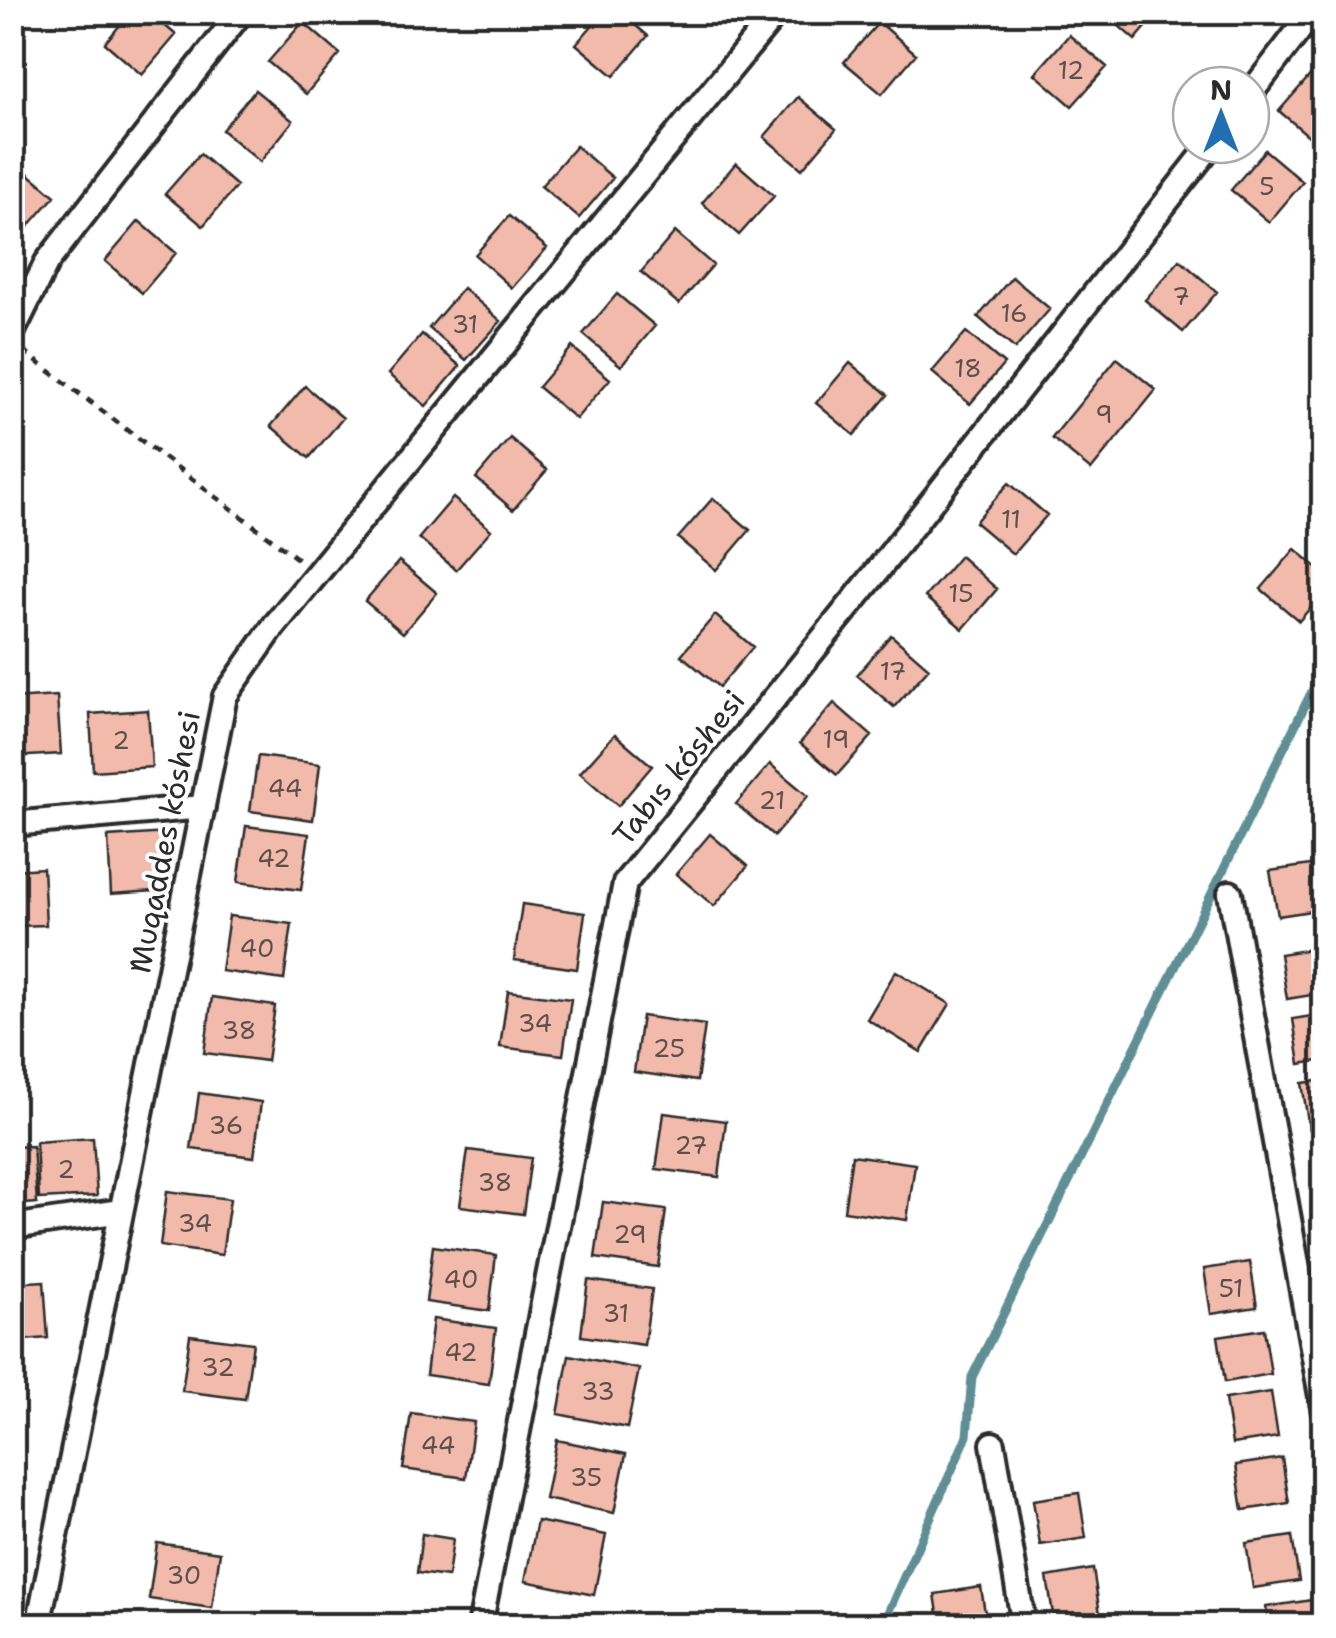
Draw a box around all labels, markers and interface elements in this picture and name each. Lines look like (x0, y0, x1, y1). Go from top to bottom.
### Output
house number: 12 (1058, 53, 1084, 87)
north arrow (1171, 65, 1271, 165)
text: N (1210, 71, 1232, 109)
house number: 5 (1259, 169, 1275, 203)
house number: 7 (1172, 279, 1190, 313)
house number: 16 (1000, 296, 1028, 330)
house number: 31 (452, 307, 478, 341)
house number: 18 (954, 351, 982, 385)
house number: 9 (1095, 397, 1113, 431)
house number: 11 (1001, 502, 1021, 536)
house number: 15 (948, 576, 974, 610)
house number: 17 (880, 654, 906, 688)
street label: Tabıs kóshesi (603, 681, 754, 854)
street label: Muqaddes kóshesi (119, 707, 210, 977)
house number: 19 (823, 722, 849, 756)
house number: 2 (112, 723, 130, 757)
house number: 44 (268, 771, 302, 805)
house number: 21 (759, 783, 785, 817)
house number: 42 (257, 841, 291, 875)
house number: 40 (240, 931, 274, 965)
house number: 34 (518, 1006, 552, 1040)
house number: 38 (222, 1013, 256, 1047)
house number: 25 (653, 1031, 685, 1065)
house number: 36 (209, 1108, 243, 1142)
house number: 27 (674, 1128, 708, 1162)
house number: 2 (57, 1152, 75, 1186)
house number: 38 (478, 1165, 512, 1199)
house number: 34 (178, 1206, 212, 1240)
house number: 29 (613, 1217, 647, 1251)
house number: 40 (444, 1262, 478, 1296)
house number: 51 (1219, 1271, 1243, 1305)
house number: 31 (603, 1296, 629, 1330)
house number: 42 (444, 1335, 478, 1369)
house number: 32 (201, 1350, 235, 1384)
house number: 33 (581, 1374, 615, 1408)
house number: 44 (421, 1428, 455, 1462)
house number: 35 (570, 1460, 602, 1494)
house number: 30 (167, 1558, 201, 1592)

